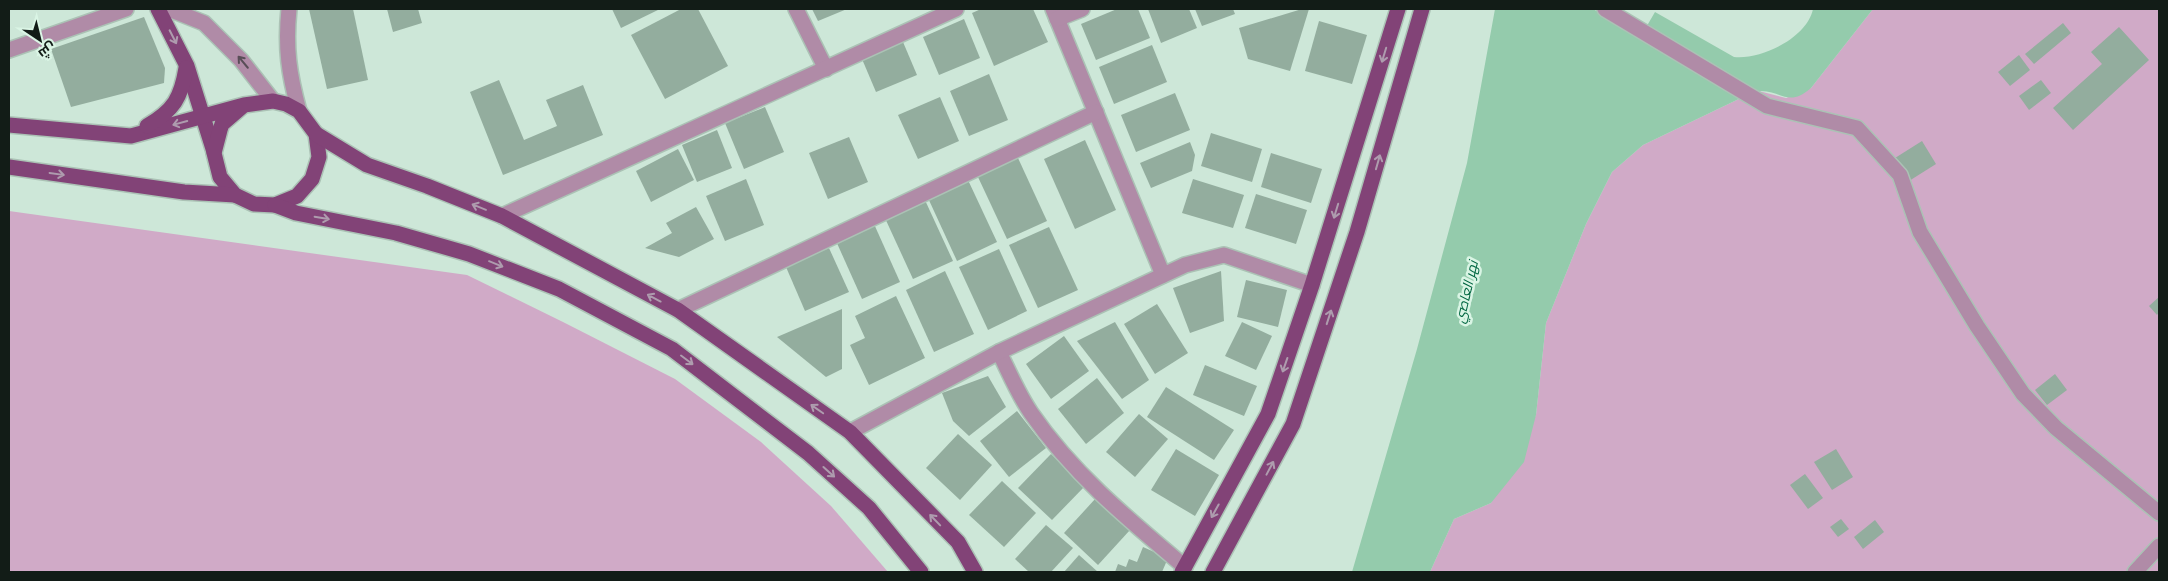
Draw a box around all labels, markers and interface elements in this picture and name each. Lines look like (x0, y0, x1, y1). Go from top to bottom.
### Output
north arrow (15, 15, 65, 65)
one-way arrow (169, 29, 178, 44)
text: ش (35, 38, 59, 62)
one-way arrow (1378, 47, 1388, 63)
one-way arrow (237, 56, 248, 69)
one-way arrow (173, 118, 189, 128)
one-way arrow (1373, 154, 1383, 170)
one-way arrow (49, 169, 65, 179)
one-way arrow (472, 202, 487, 211)
one-way arrow (1330, 202, 1340, 218)
one-way arrow (314, 213, 330, 223)
water label: نهر العاصي (1451, 258, 1484, 325)
one-way arrow (487, 260, 503, 269)
one-way arrow (647, 292, 662, 302)
one-way arrow (1325, 310, 1334, 325)
one-way arrow (680, 355, 693, 366)
one-way arrow (1280, 357, 1289, 372)
one-way arrow (810, 404, 824, 414)
one-way arrow (1265, 461, 1275, 475)
one-way arrow (822, 466, 835, 477)
one-way arrow (1210, 504, 1220, 519)
one-way arrow (929, 513, 941, 526)

